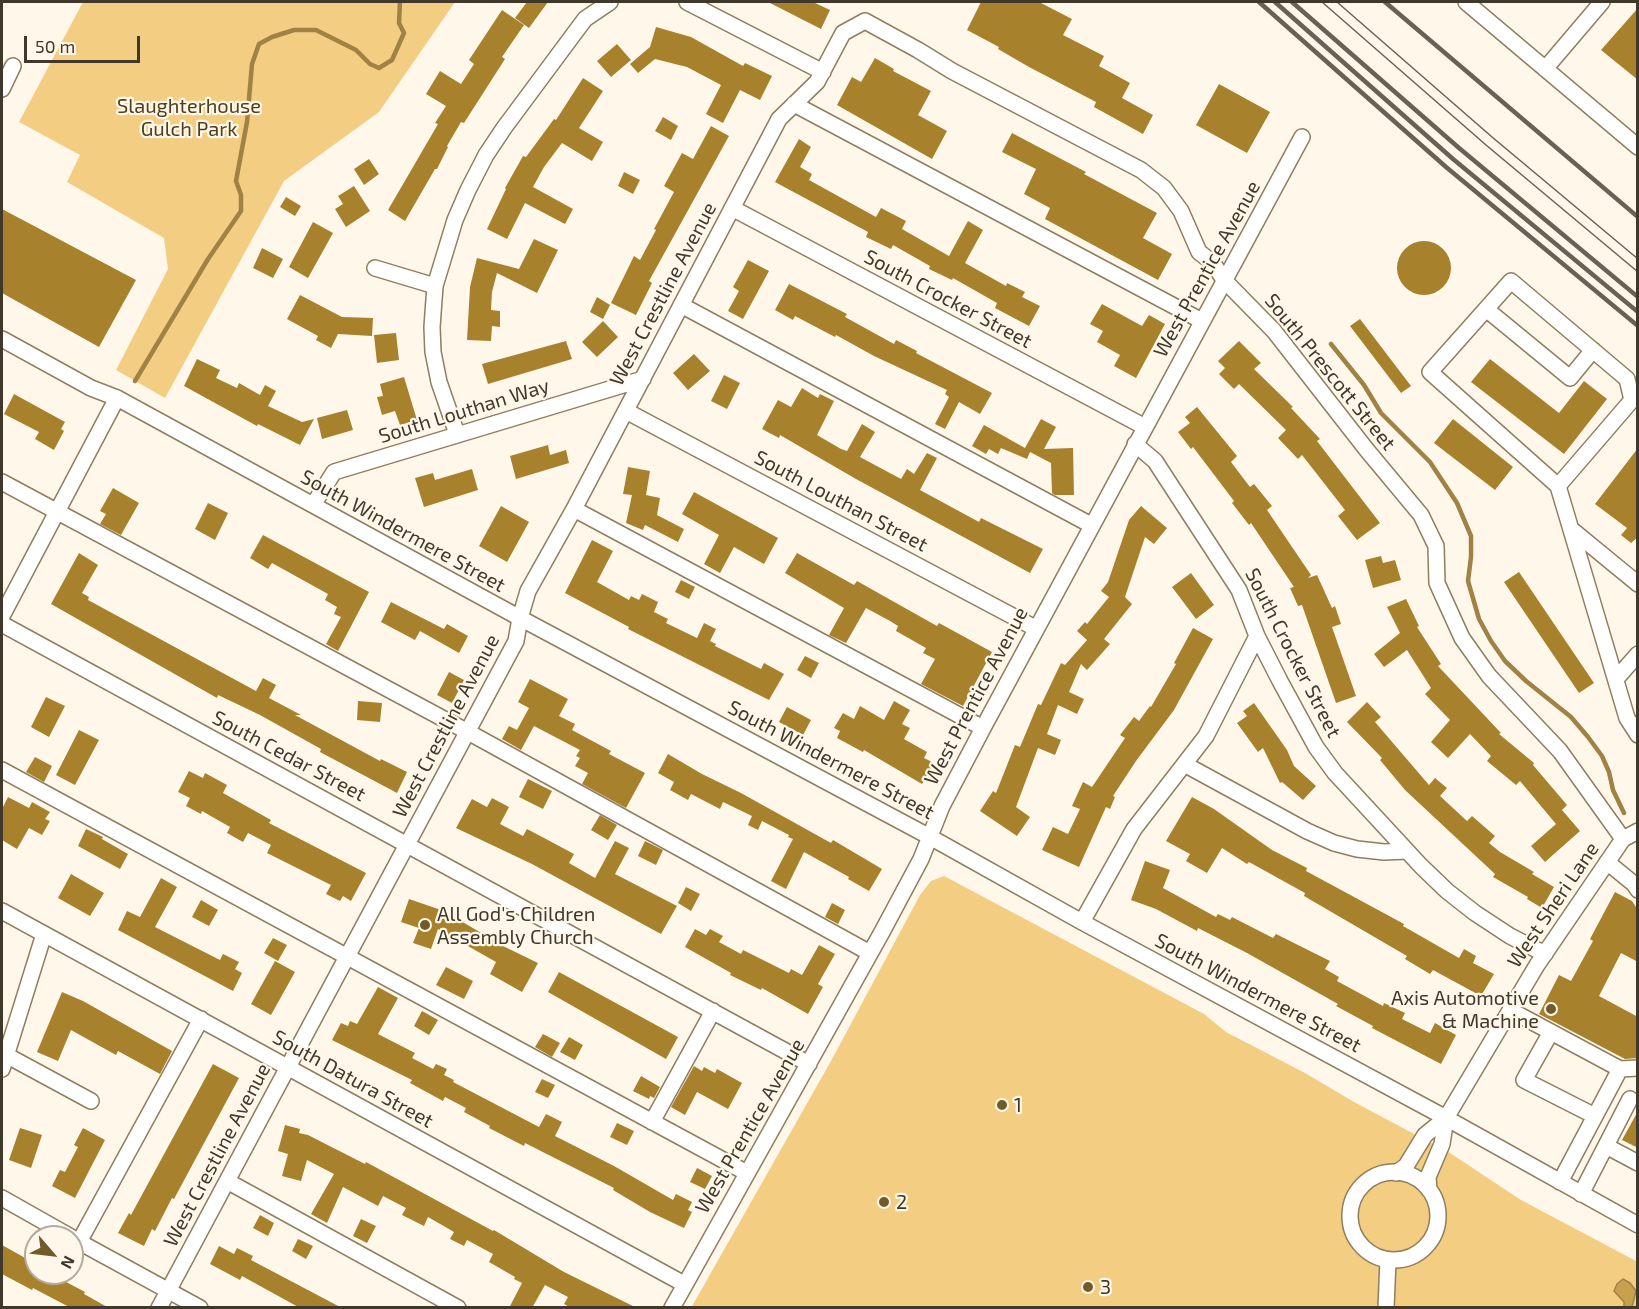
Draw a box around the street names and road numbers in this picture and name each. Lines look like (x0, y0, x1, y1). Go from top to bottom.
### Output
street label: West Prentice Avenue (1149, 177, 1265, 361)
street label: West Crestline Avenue (605, 198, 721, 390)
street label: South Crocker Street (860, 245, 1036, 353)
street label: South Prescott Street (1260, 289, 1400, 455)
street label: South Louthan Way (376, 374, 552, 448)
street label: South Louthan Street (750, 445, 932, 557)
street label: South Windermere Street (296, 465, 510, 597)
street label: South Crocker Street (1240, 564, 1346, 742)
street label: West Prentice Avenue (919, 603, 1033, 789)
street label: West Crestline Avenue (388, 630, 504, 822)
street label: South Windermere Street (724, 695, 938, 825)
street label: South Cedar Street (208, 705, 370, 807)
street label: West Sheri Lane (1502, 838, 1604, 972)
street label: South Windermere Street (1151, 928, 1365, 1058)
street label: South Datura Street (268, 1025, 438, 1133)
street label: West Prentice Avenue (690, 1034, 810, 1218)
street label: West Crestline Avenue (159, 1059, 275, 1251)

